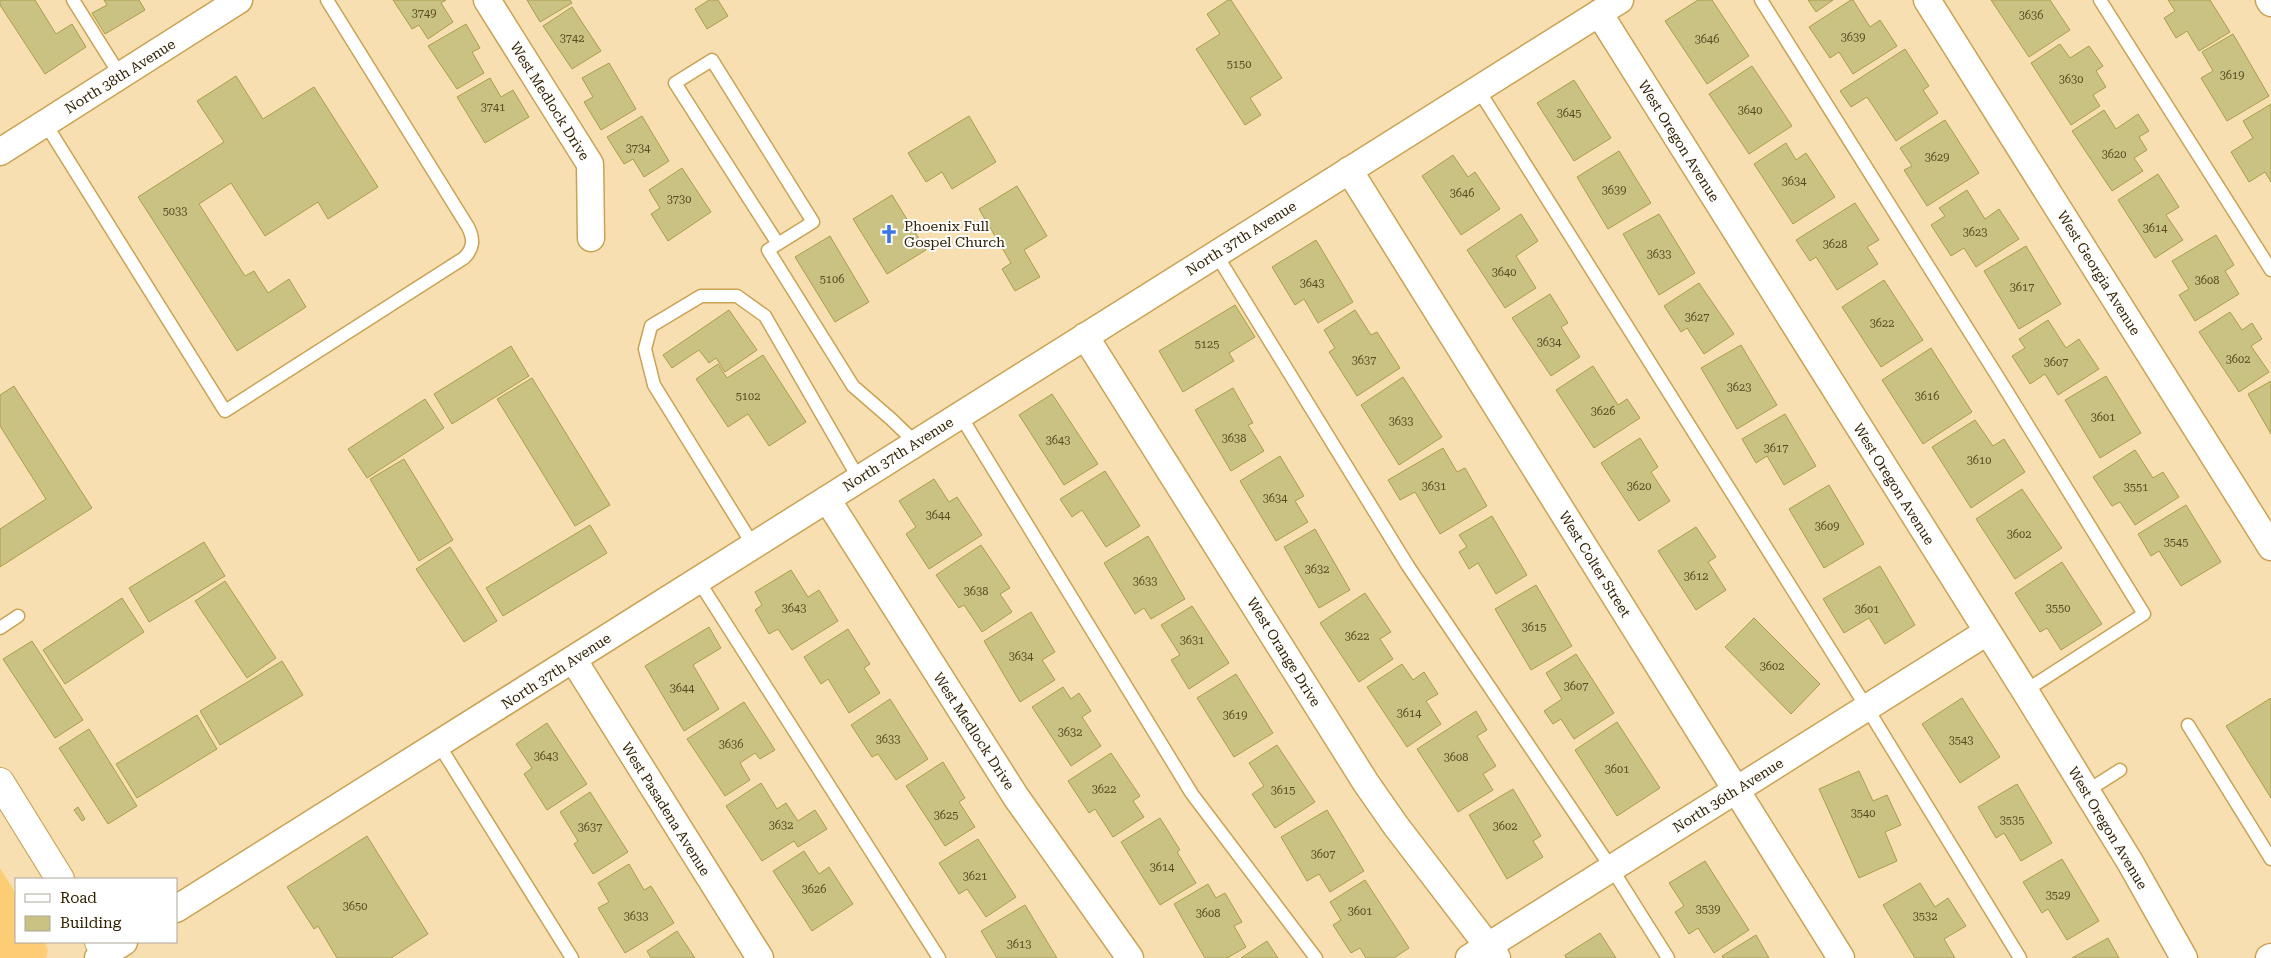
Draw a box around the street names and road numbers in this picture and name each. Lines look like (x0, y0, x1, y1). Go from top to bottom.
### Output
street label: North 38th Avenue (62, 35, 178, 116)
street label: West Medlock Drive (507, 39, 593, 163)
street label: West Oregon Avenue (1635, 77, 1723, 205)
street label: North 37th Avenue (1183, 197, 1299, 278)
street label: West Georgia Avenue (2054, 208, 2144, 338)
street label: North 37th Avenue (840, 413, 956, 494)
street label: West Oregon Avenue (1850, 420, 1938, 548)
street label: West Colter Street (1556, 508, 1634, 620)
street label: West Orange Drive (1244, 595, 1324, 710)
street label: North 37th Avenue (498, 630, 614, 712)
street label: West Medlock Drive (930, 669, 1018, 793)
street label: West Pasadena Avenue (618, 739, 714, 879)
street label: North 36th Avenue (1670, 754, 1786, 835)
street label: West Oregon Avenue (2065, 764, 2151, 892)

